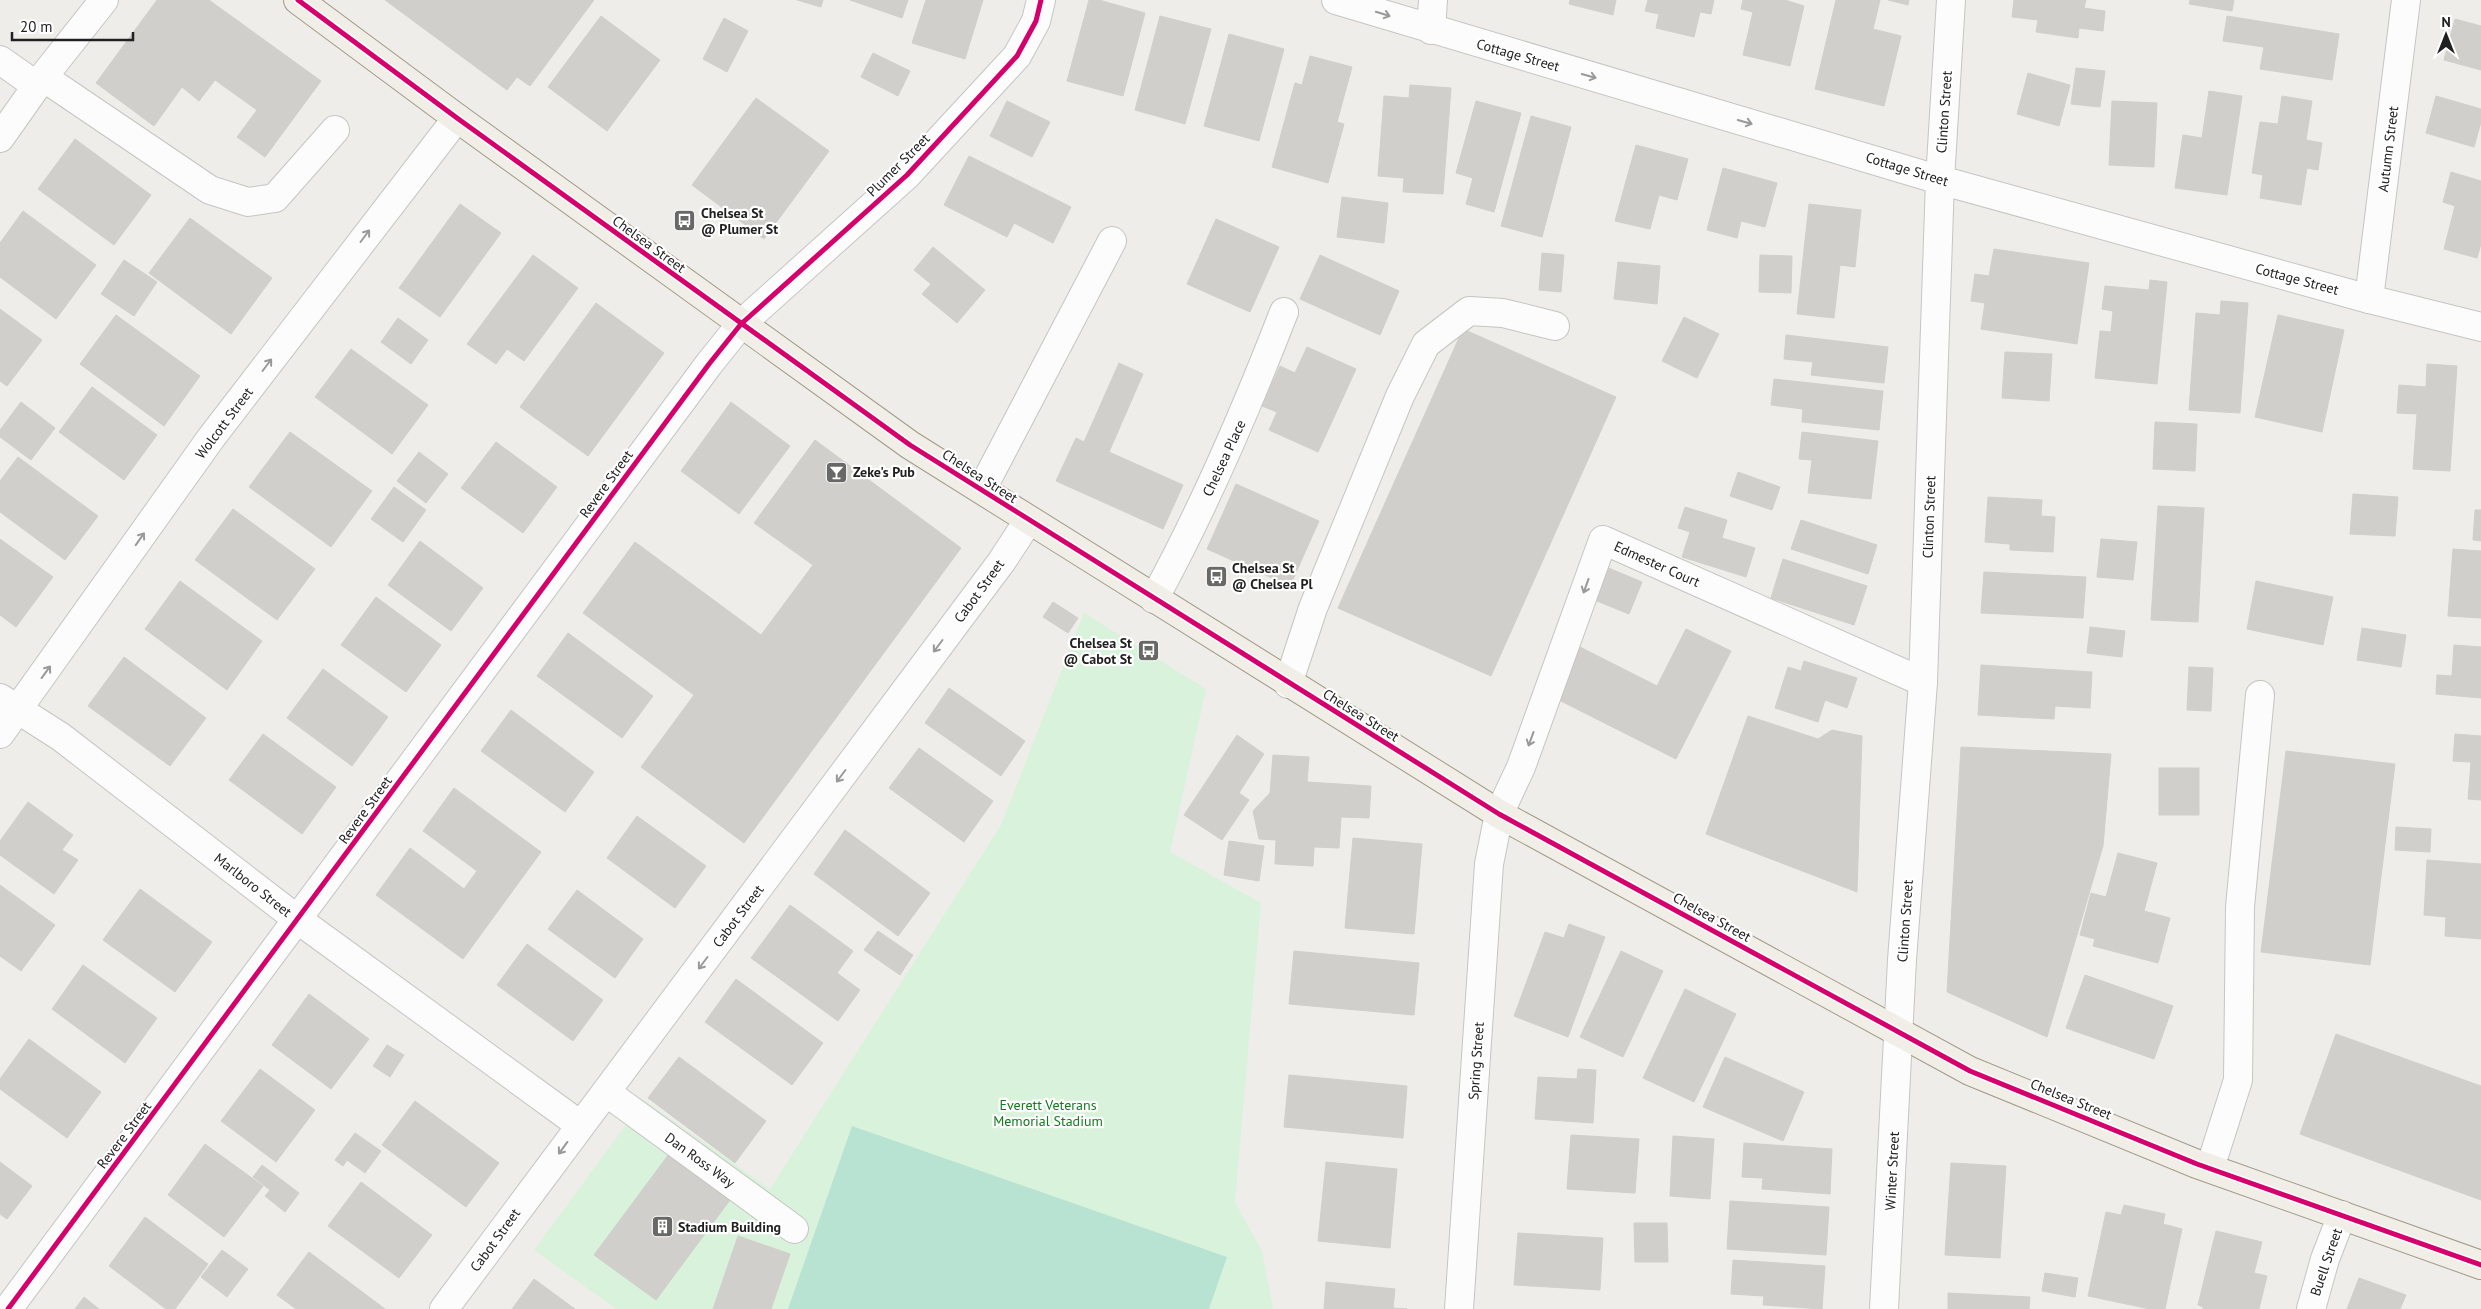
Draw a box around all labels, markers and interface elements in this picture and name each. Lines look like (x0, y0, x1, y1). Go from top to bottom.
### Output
scale bar (12, 10, 134, 42)
one-way arrow (1374, 10, 1390, 20)
north arrow (2421, 10, 2471, 60)
text: N (2441, 13, 2451, 31)
text: 20 m (20, 17, 53, 36)
street label: Cottage Street (1474, 35, 1562, 76)
street label: Clinton Street (1932, 70, 1956, 154)
one-way arrow (1580, 71, 1596, 81)
street label: Autumn Street (2374, 105, 2402, 193)
one-way arrow (1736, 117, 1752, 127)
street label: Plumer Street (863, 129, 934, 200)
street label: Cottage Street (1863, 148, 1951, 190)
place label: Chelsea St @ Plumer St (701, 204, 778, 238)
bus stop icon: Chelsea St @ Plumer St (673, 209, 697, 233)
street label: Chelsea Street (609, 211, 689, 277)
one-way arrow (360, 230, 371, 243)
street label: Cottage Street (2253, 259, 2341, 299)
one-way arrow (261, 359, 272, 372)
street label: Wolcott Street (191, 383, 257, 462)
street label: Chelsea Place (1198, 417, 1250, 499)
street label: Chelsea Street (939, 445, 1021, 507)
street label: Revere Street (575, 446, 637, 521)
bar icon: Zeke's Pub (825, 460, 849, 484)
place label: Zeke's Pub (853, 463, 915, 481)
street label: Clinton Street (1919, 475, 1939, 559)
one-way arrow (135, 532, 145, 546)
street label: Edmester Court (1611, 537, 1703, 591)
street label: Cabot Street (950, 556, 1008, 626)
place label: Chelsea St @ Chelsea Pl (1232, 559, 1313, 593)
bus stop icon: Chelsea St @ Chelsea Pl (1204, 564, 1228, 588)
one-way arrow (1581, 578, 1590, 593)
place label: Chelsea St @ Cabot St (1063, 634, 1132, 668)
one-way arrow (933, 639, 944, 652)
bus stop icon: Chelsea St @ Cabot St (1136, 639, 1160, 663)
one-way arrow (41, 665, 52, 679)
street label: Chelsea Street (1320, 685, 1403, 746)
one-way arrow (1526, 731, 1535, 746)
one-way arrow (836, 769, 847, 782)
street label: Revere Street (334, 772, 396, 847)
street label: Marlboro Street (211, 849, 296, 921)
street label: Clinton Street (1893, 879, 1917, 963)
street label: Cabot Street (709, 881, 768, 951)
street label: Chelsea Street (1670, 888, 1754, 946)
one-way arrow (697, 956, 708, 969)
street label: Spring Street (1464, 1021, 1488, 1101)
street label: Chelsea Street (2028, 1074, 2115, 1124)
park label: Everett Veterans Memorial Stadium (993, 1096, 1103, 1130)
street label: Revere Street (93, 1098, 155, 1172)
street label: Dan Ross Way (661, 1129, 739, 1192)
street label: Winter Street (1881, 1131, 1903, 1211)
one-way arrow (557, 1141, 568, 1154)
street label: Cabot Street (466, 1205, 524, 1275)
building icon: Stadium Building (650, 1215, 674, 1239)
place label: Stadium Building (678, 1218, 781, 1236)
street label: Buell Street (2306, 1226, 2346, 1298)

